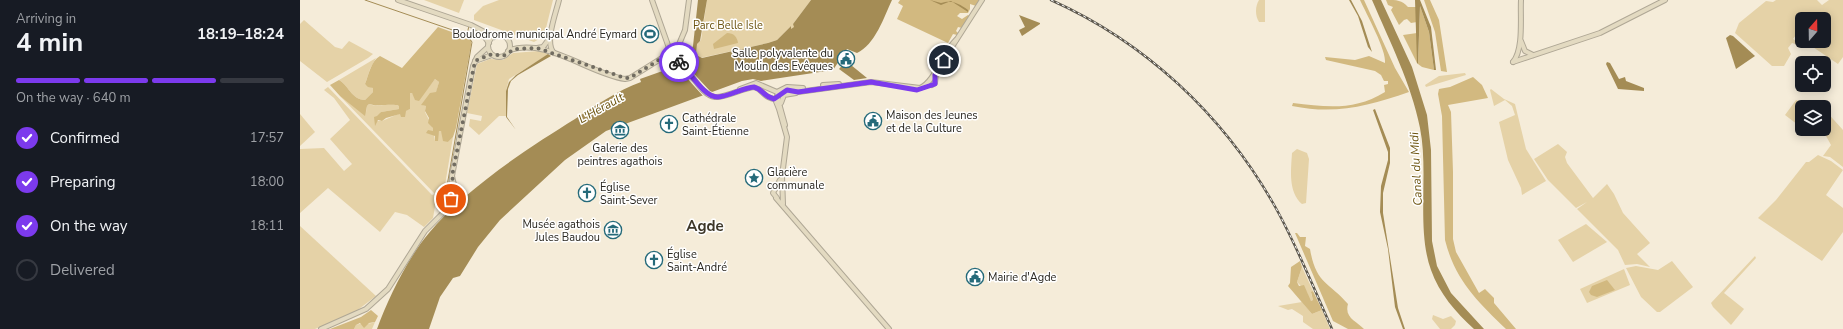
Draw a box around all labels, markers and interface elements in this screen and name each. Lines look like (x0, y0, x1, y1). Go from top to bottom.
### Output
text: Arriving in (16, 10, 76, 28)
north arrow (1795, 12, 1831, 48)
map controls (1795, 12, 1831, 136)
park label: Parc Belle Isle (693, 18, 763, 33)
text: 18:19–18:24 (197, 24, 284, 44)
sports icon: Boulodrome municipal André Eymard (640, 24, 660, 44)
text: 4 min (16, 25, 83, 60)
place label: Boulodrome municipal André Eymard (452, 27, 637, 42)
courier (659, 42, 699, 82)
pin (927, 43, 961, 77)
place label: Salle polyvalente du Moulin des Evêques (732, 46, 833, 74)
public building icon: Salle polyvalente du Moulin des Evêques (836, 49, 856, 69)
icon: home (933, 49, 955, 71)
icon: bike (668, 51, 690, 73)
button: locate (1795, 56, 1831, 92)
text: On the way · 640 m (16, 89, 131, 107)
water label: L'Hérault (575, 89, 627, 127)
button: layers (1795, 100, 1831, 136)
place label: Maison des Jeunes et de la Culture (886, 108, 978, 136)
place label: Cathédrale Saint-Étienne (682, 111, 749, 139)
public building icon: Maison des Jeunes et de la Culture (863, 111, 883, 131)
church icon: Cathédrale Saint-Étienne (659, 114, 679, 134)
museum icon: Galerie des peintres agathois (610, 120, 630, 140)
icon: check (16, 127, 38, 149)
text: Confirmed (50, 128, 120, 148)
text: 17:57 (250, 129, 284, 147)
water label: Canal du Midi (1406, 132, 1426, 206)
place label: Galerie des peintres agathois (578, 141, 662, 169)
place label: Glacière communale (767, 165, 824, 193)
place icon: Glacière communale (744, 168, 764, 188)
icon: check (16, 171, 38, 193)
text: Preparing (50, 172, 115, 192)
text: 18:00 (250, 173, 284, 191)
place label: Église Saint-Sever (600, 179, 658, 208)
pin (434, 182, 468, 216)
church icon: Église Saint-Sever (577, 183, 597, 203)
icon: bag (440, 188, 462, 210)
icon: check (16, 215, 38, 237)
text: On the way (50, 216, 128, 236)
district label: Agde (686, 216, 724, 236)
text: 18:11 (250, 217, 284, 235)
place label: Musée agathois Jules Baudou (522, 217, 600, 245)
museum icon: Musée agathois Jules Baudou (603, 220, 623, 240)
place label: Église Saint-André (667, 246, 727, 275)
church icon: Église Saint-André (644, 250, 664, 270)
text: Delivered (50, 260, 115, 280)
public building icon: Mairie d'Agde (965, 267, 985, 287)
place label: Mairie d'Agde (988, 270, 1057, 285)

